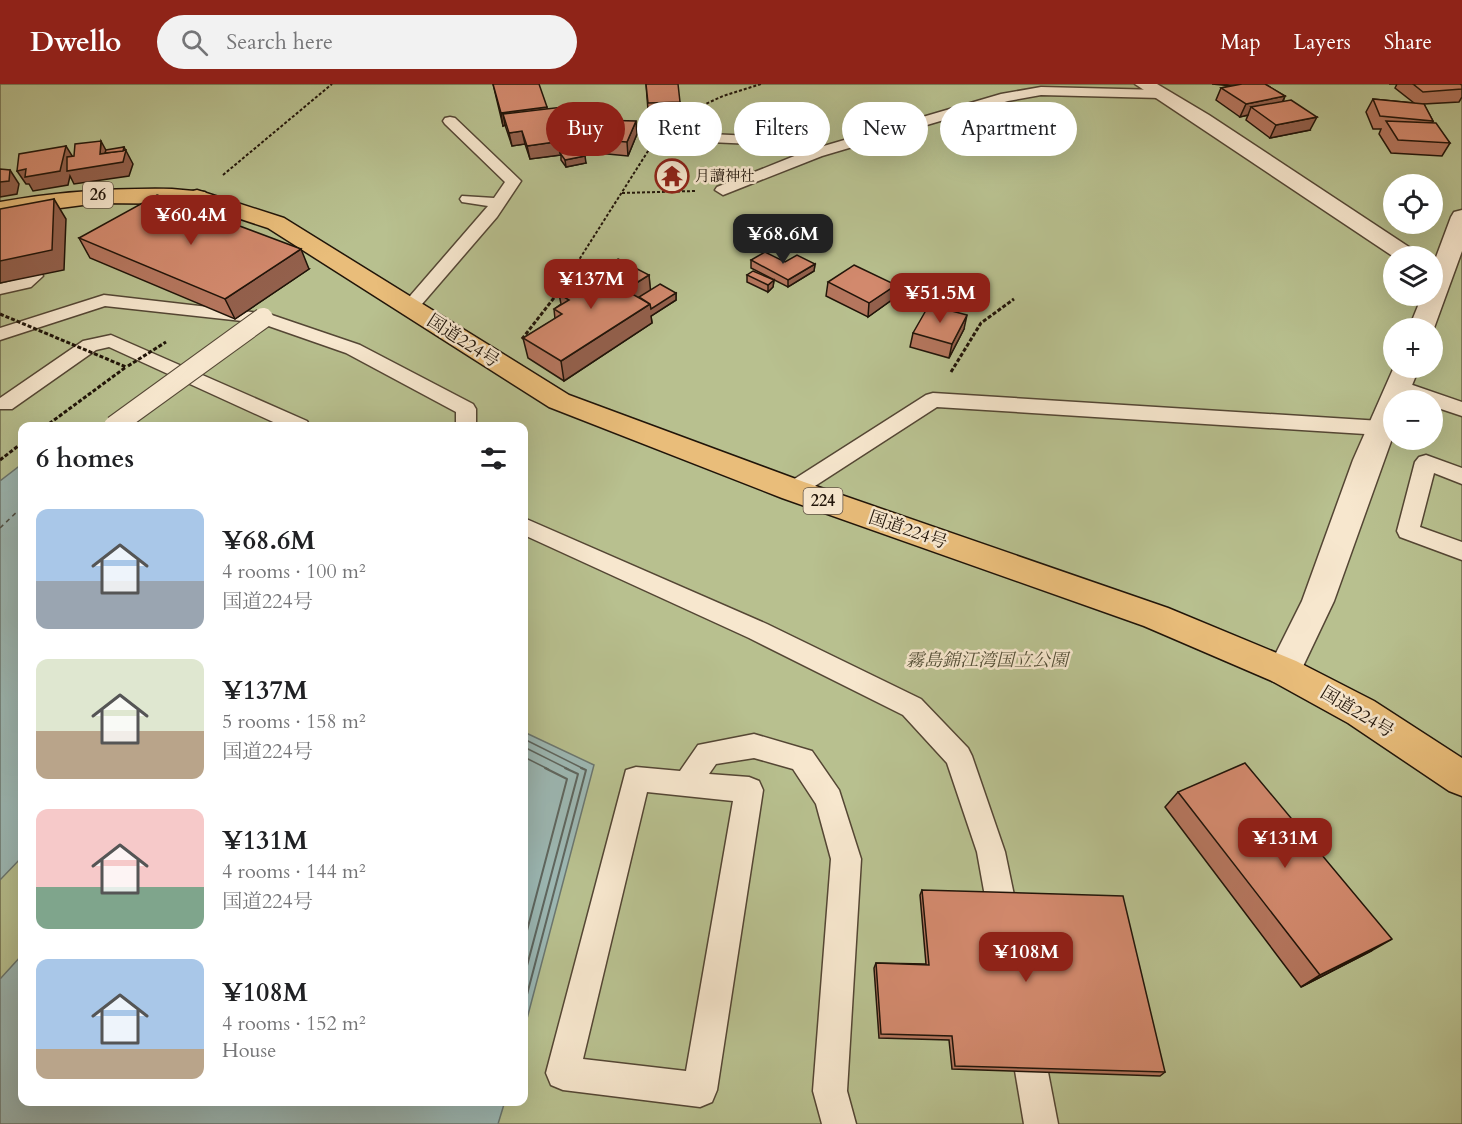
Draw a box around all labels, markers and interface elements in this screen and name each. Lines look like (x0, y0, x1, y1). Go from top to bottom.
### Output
search box (157, 15, 577, 69)
text: Dwello (30, 23, 121, 61)
icon: search (178, 26, 211, 59)
text: Search here (226, 27, 333, 57)
text: Map (1221, 28, 1261, 57)
text: Layers (1294, 28, 1351, 57)
text: Share (1384, 28, 1432, 57)
chip: Buy (546, 102, 625, 156)
chip: Rent (637, 102, 722, 156)
chip: Filters (734, 102, 830, 156)
chip: New (842, 102, 928, 156)
chip: Apartment (940, 102, 1077, 156)
temple icon: 月讀神社 (654, 158, 690, 194)
place label: 月讀神社 (695, 166, 755, 186)
map controls (1383, 174, 1443, 450)
button: locate (1383, 174, 1443, 234)
road number: 26 (83, 182, 113, 208)
pin: ¥60.4M (142, 195, 240, 246)
text: ¥60.4M (155, 201, 227, 228)
pin: ¥68.6M (734, 214, 832, 265)
text: ¥68.6M (747, 220, 819, 247)
button: layers (1383, 246, 1443, 306)
pin: ¥137M (549, 259, 633, 310)
text: ¥137M (558, 265, 624, 292)
pin: ¥51.5M (891, 273, 989, 324)
text: ¥51.5M (904, 279, 976, 306)
street label: 国道224号 (422, 308, 504, 374)
button: + (1383, 318, 1443, 378)
button: − (1383, 390, 1443, 450)
text: 6 homes (36, 441, 134, 476)
icon: filters (477, 442, 510, 475)
road number: 224 (804, 488, 842, 514)
street label: 国道224号 (865, 505, 951, 555)
text: ¥68.6M (222, 523, 315, 558)
icon: home (84, 533, 156, 605)
text: 4 rooms · 100 m² (222, 558, 366, 585)
text: 国道224号 (222, 588, 313, 615)
park label: 霧島錦江湾国立公園 (906, 648, 1071, 673)
text: ¥137M (222, 673, 308, 708)
street label: 国道224号 (1316, 680, 1398, 744)
icon: home (84, 683, 156, 755)
text: 5 rooms · 158 m² (222, 708, 366, 735)
text: 国道224号 (222, 738, 313, 765)
pin: ¥131M (1243, 818, 1327, 869)
text: ¥131M (222, 823, 308, 858)
text: ¥131M (1252, 824, 1318, 851)
icon: home (84, 833, 156, 905)
text: 4 rooms · 144 m² (222, 858, 366, 885)
text: 国道224号 (222, 888, 313, 915)
pin: ¥108M (984, 932, 1068, 983)
text: ¥108M (993, 938, 1059, 965)
text: ¥108M (222, 975, 308, 1010)
icon: home (84, 983, 156, 1055)
text: 4 rooms · 152 m² (222, 1010, 366, 1037)
text: House (222, 1037, 276, 1064)

